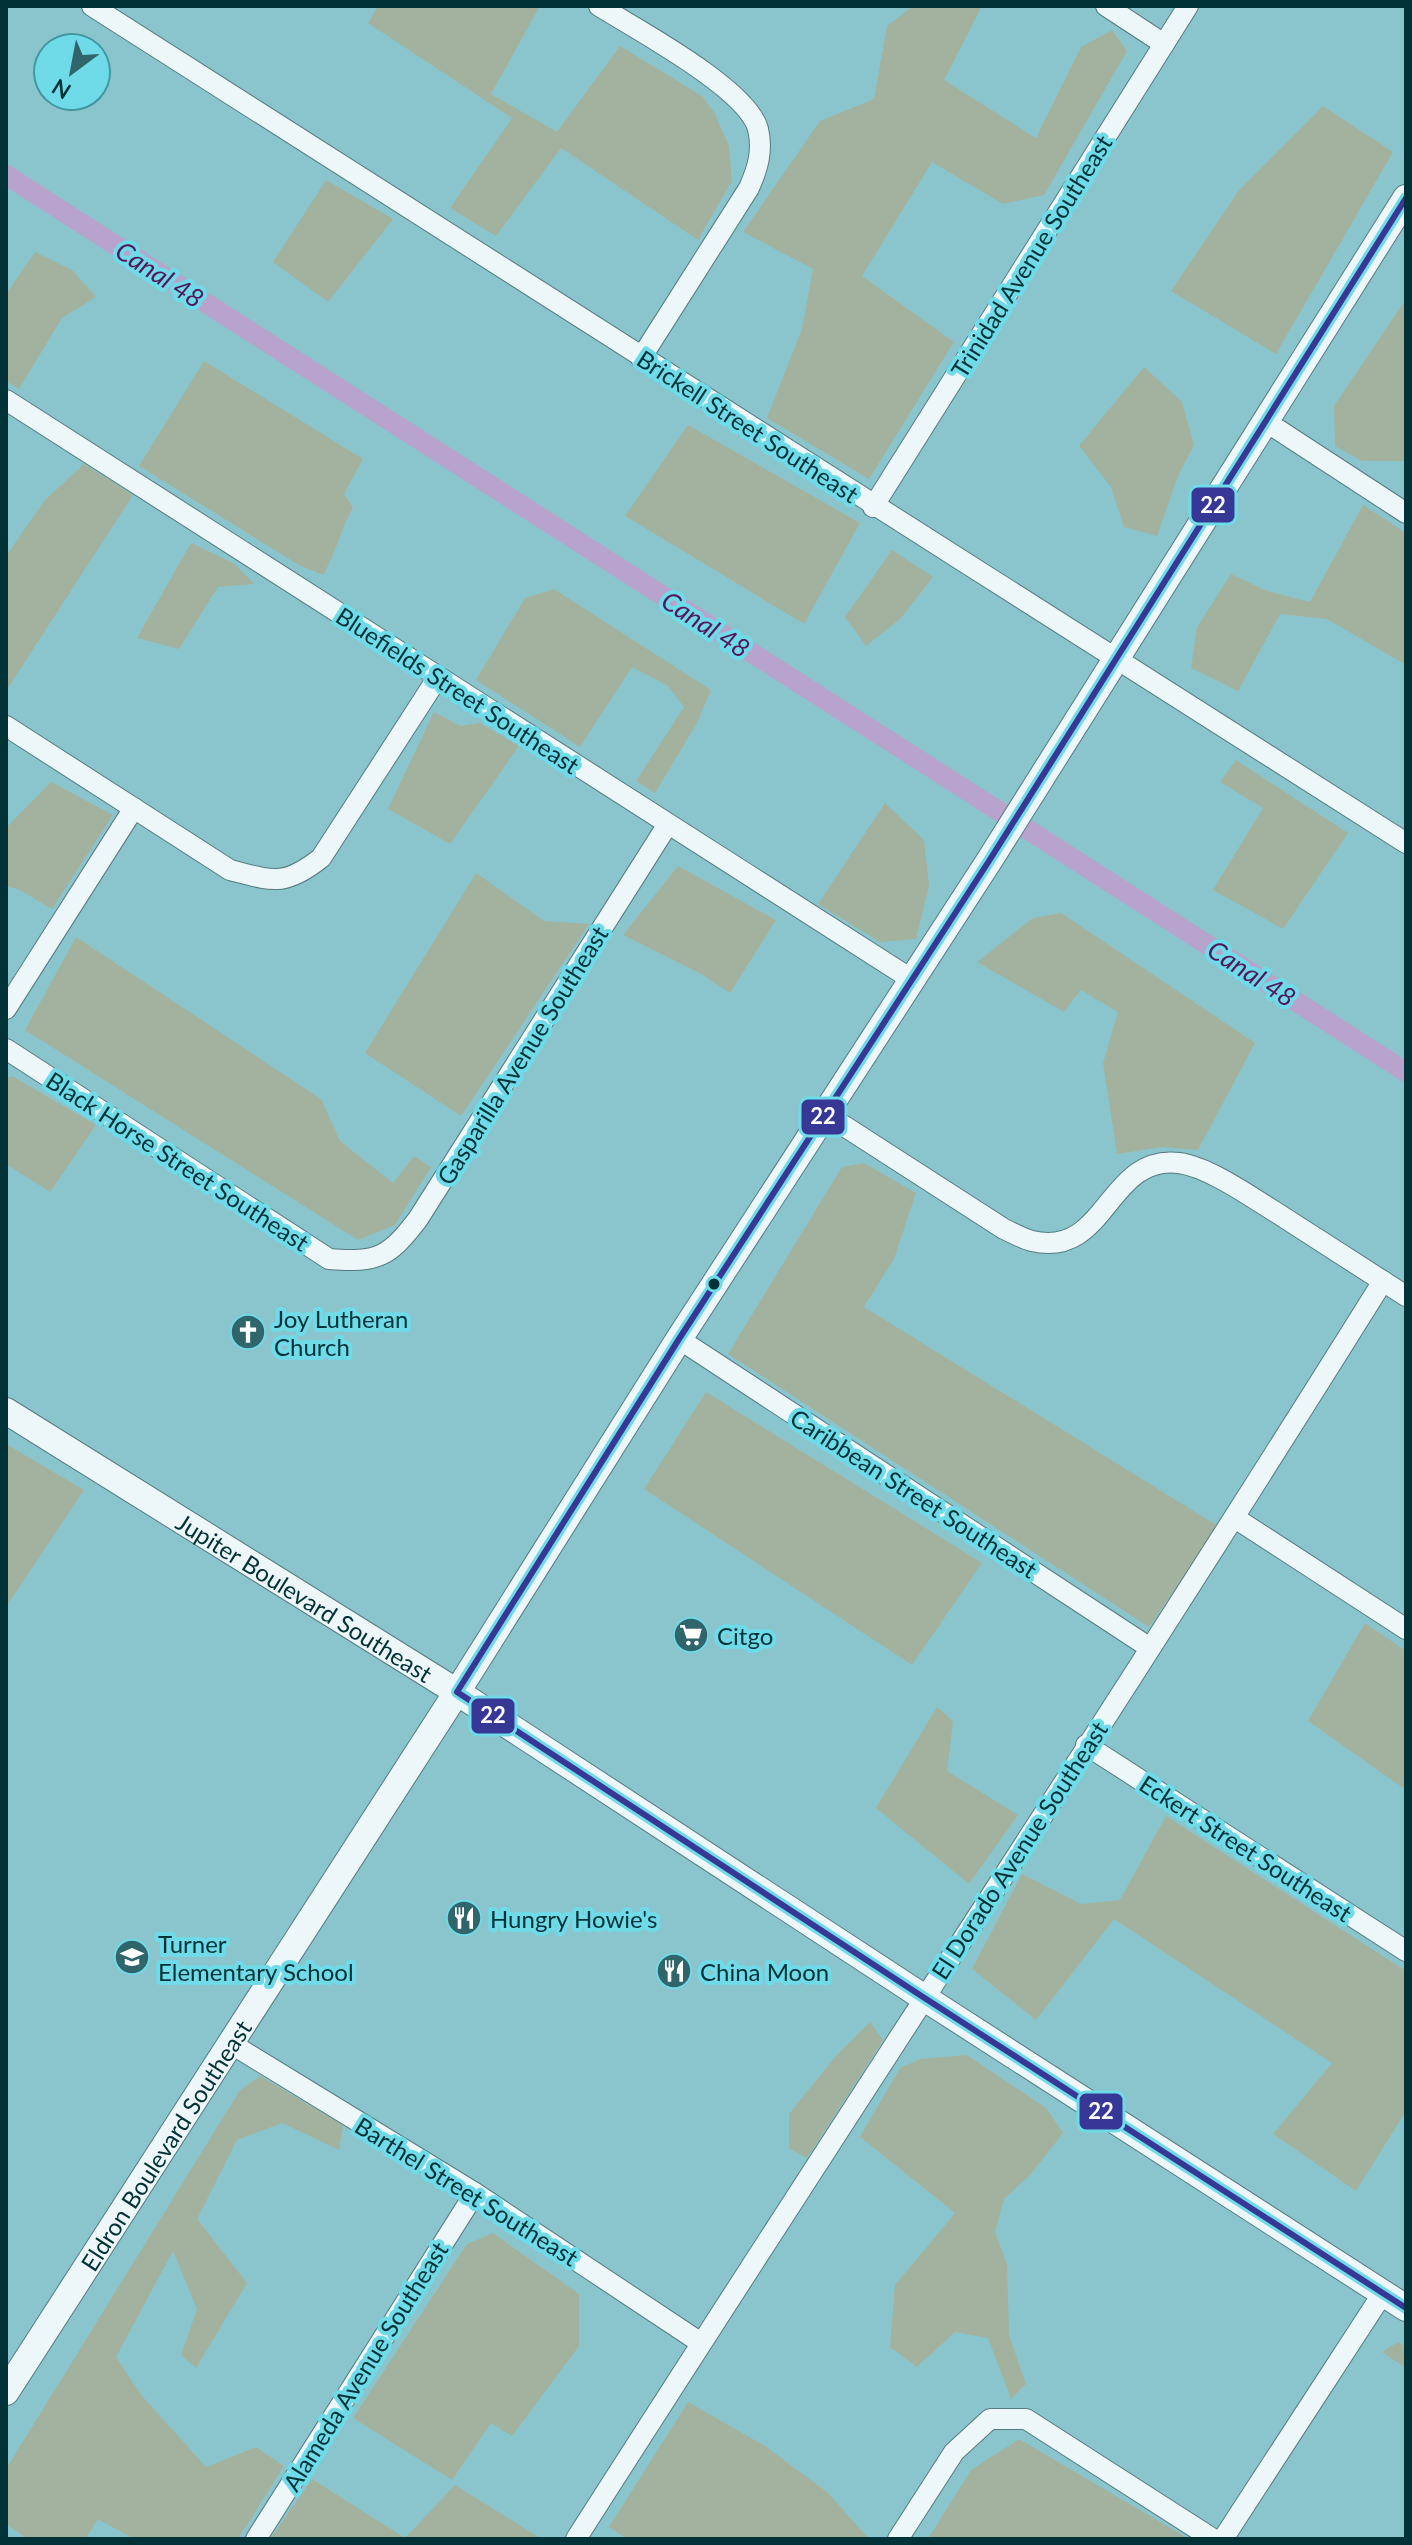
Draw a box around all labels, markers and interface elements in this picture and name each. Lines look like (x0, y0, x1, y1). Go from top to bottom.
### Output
north arrow (32, 32, 112, 112)
text: N (47, 73, 75, 105)
street label: Trinidad Avenue Southeast (944, 129, 1118, 383)
water label: Canal 48 (110, 234, 210, 314)
street label: Brickell Street Southeast (632, 344, 864, 509)
line badge: 22 (1190, 486, 1236, 524)
text: 22 (1200, 491, 1226, 518)
water label: Canal 48 (656, 584, 756, 664)
street label: Bluefields Street Southeast (331, 601, 585, 780)
street label: Gasparilla Avenue Southeast (430, 920, 614, 1190)
water label: Canal 48 (1202, 933, 1302, 1013)
street label: Black Horse Street Southeast (41, 1065, 315, 1257)
line badge: 22 (800, 1098, 846, 1136)
text: 22 (810, 1102, 836, 1129)
unlabelled marker (706, 1276, 722, 1292)
place label: Joy Lutheran Church (274, 1304, 408, 1361)
church icon: Joy Lutheran Church (229, 1313, 267, 1351)
street label: Caribbean Street Southeast (785, 1402, 1043, 1584)
street label: Jupiter Boulevard Southeast (171, 1507, 438, 1688)
supermarket icon: Citgo (672, 1616, 710, 1654)
place label: Citgo (717, 1621, 773, 1650)
line badge: 22 (470, 1697, 516, 1735)
text: 22 (480, 1701, 506, 1728)
street label: El Dorado Avenue Southeast (925, 1715, 1113, 1984)
street label: Eckert Street Southeast (1134, 1768, 1358, 1928)
restaurant icon: Hungry Howie's (445, 1899, 483, 1937)
place label: Hungry Howie's (490, 1904, 657, 1933)
place label: Turner Elementary School (158, 1929, 354, 1986)
school or university icon: Turner Elementary School (113, 1938, 151, 1976)
restaurant icon: China Moon (655, 1952, 693, 1990)
place label: China Moon (700, 1957, 829, 1986)
street label: Eldron Boulevard Southeast (74, 2014, 257, 2276)
line badge: 22 (1078, 2092, 1124, 2131)
text: 22 (1088, 2097, 1114, 2124)
street label: Barthel Street Southeast (350, 2111, 584, 2272)
street label: Alameda Avenue Southeast (276, 2236, 454, 2496)

